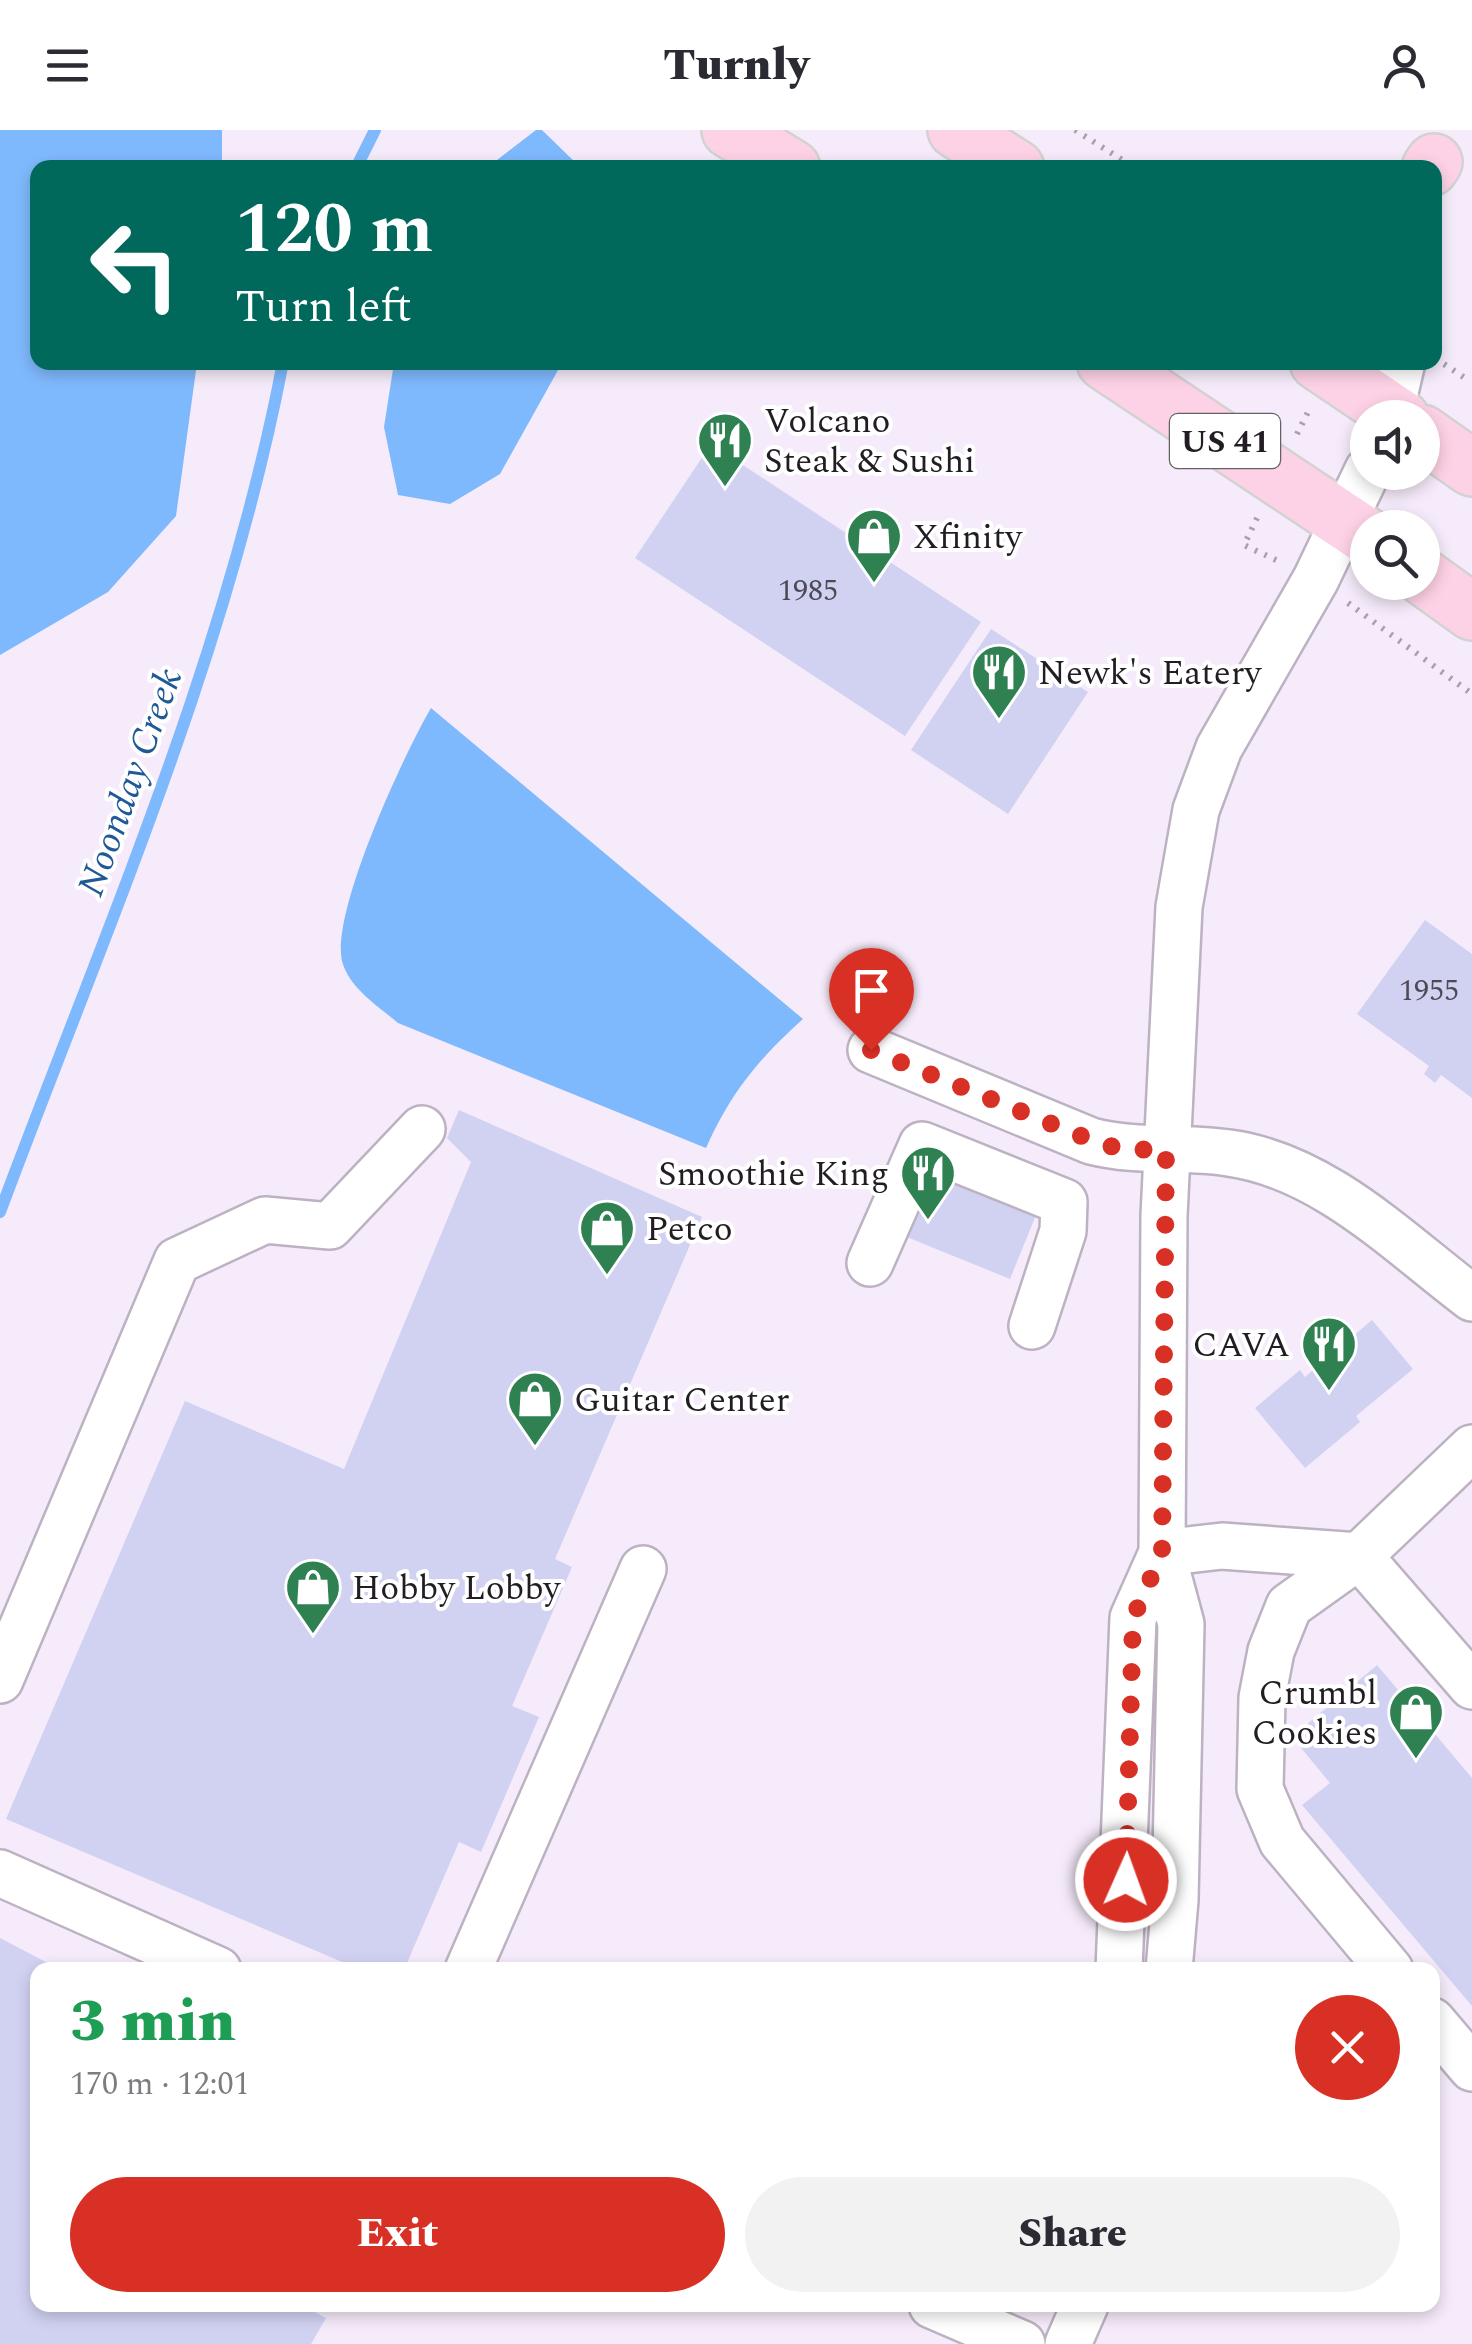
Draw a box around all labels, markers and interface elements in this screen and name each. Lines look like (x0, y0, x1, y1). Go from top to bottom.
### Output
text: Turnly (663, 31, 809, 100)
icon: menu (40, 38, 95, 93)
icon: person (1377, 38, 1432, 93)
text: 120 m (235, 177, 433, 283)
icon: left (70, 200, 200, 330)
text: Turn left (235, 273, 412, 342)
place label: Volcano Steak & Sushi (764, 395, 975, 488)
map controls (1350, 400, 1440, 600)
button: sound (1350, 400, 1440, 490)
restaurant icon: Volcano Steak & Sushi (695, 410, 755, 489)
road number: US 41 (1170, 414, 1280, 468)
shop icon: Xfinity (844, 506, 904, 585)
button: search (1350, 510, 1440, 600)
place label: Xfinity (913, 511, 1023, 564)
house number: 1985 (778, 568, 838, 614)
restaurant icon: Newk's Eatery (969, 642, 1029, 721)
place label: Newk's Eatery (1038, 647, 1263, 700)
water label: Noonday Creek (63, 660, 199, 905)
pin (829, 948, 914, 1051)
icon: arrive (844, 963, 899, 1018)
house number: 1955 (1399, 968, 1459, 1014)
restaurant icon: Smoothie King (898, 1143, 958, 1222)
place label: Smoothie King (658, 1148, 889, 1201)
shop icon: Petco (577, 1198, 637, 1277)
place label: Petco (646, 1203, 733, 1256)
restaurant icon: CAVA (1299, 1314, 1359, 1393)
place label: CAVA (1192, 1319, 1290, 1372)
shop icon: Guitar Center (505, 1369, 565, 1448)
place label: Guitar Center (574, 1374, 790, 1427)
shop icon: Hobby Lobby (283, 1557, 343, 1636)
place label: Hobby Lobby (352, 1562, 562, 1615)
place label: Crumbl Cookies (1252, 1667, 1377, 1760)
shop icon: Crumbl Cookies (1386, 1682, 1446, 1761)
position arrow (1074, 1828, 1178, 1932)
text: 3 min (70, 1976, 236, 2068)
button: close (1295, 1995, 1400, 2100)
text: 170 m · 12:01 (70, 2060, 250, 2109)
button: Exit (70, 2177, 725, 2292)
button: Share (745, 2177, 1400, 2292)

